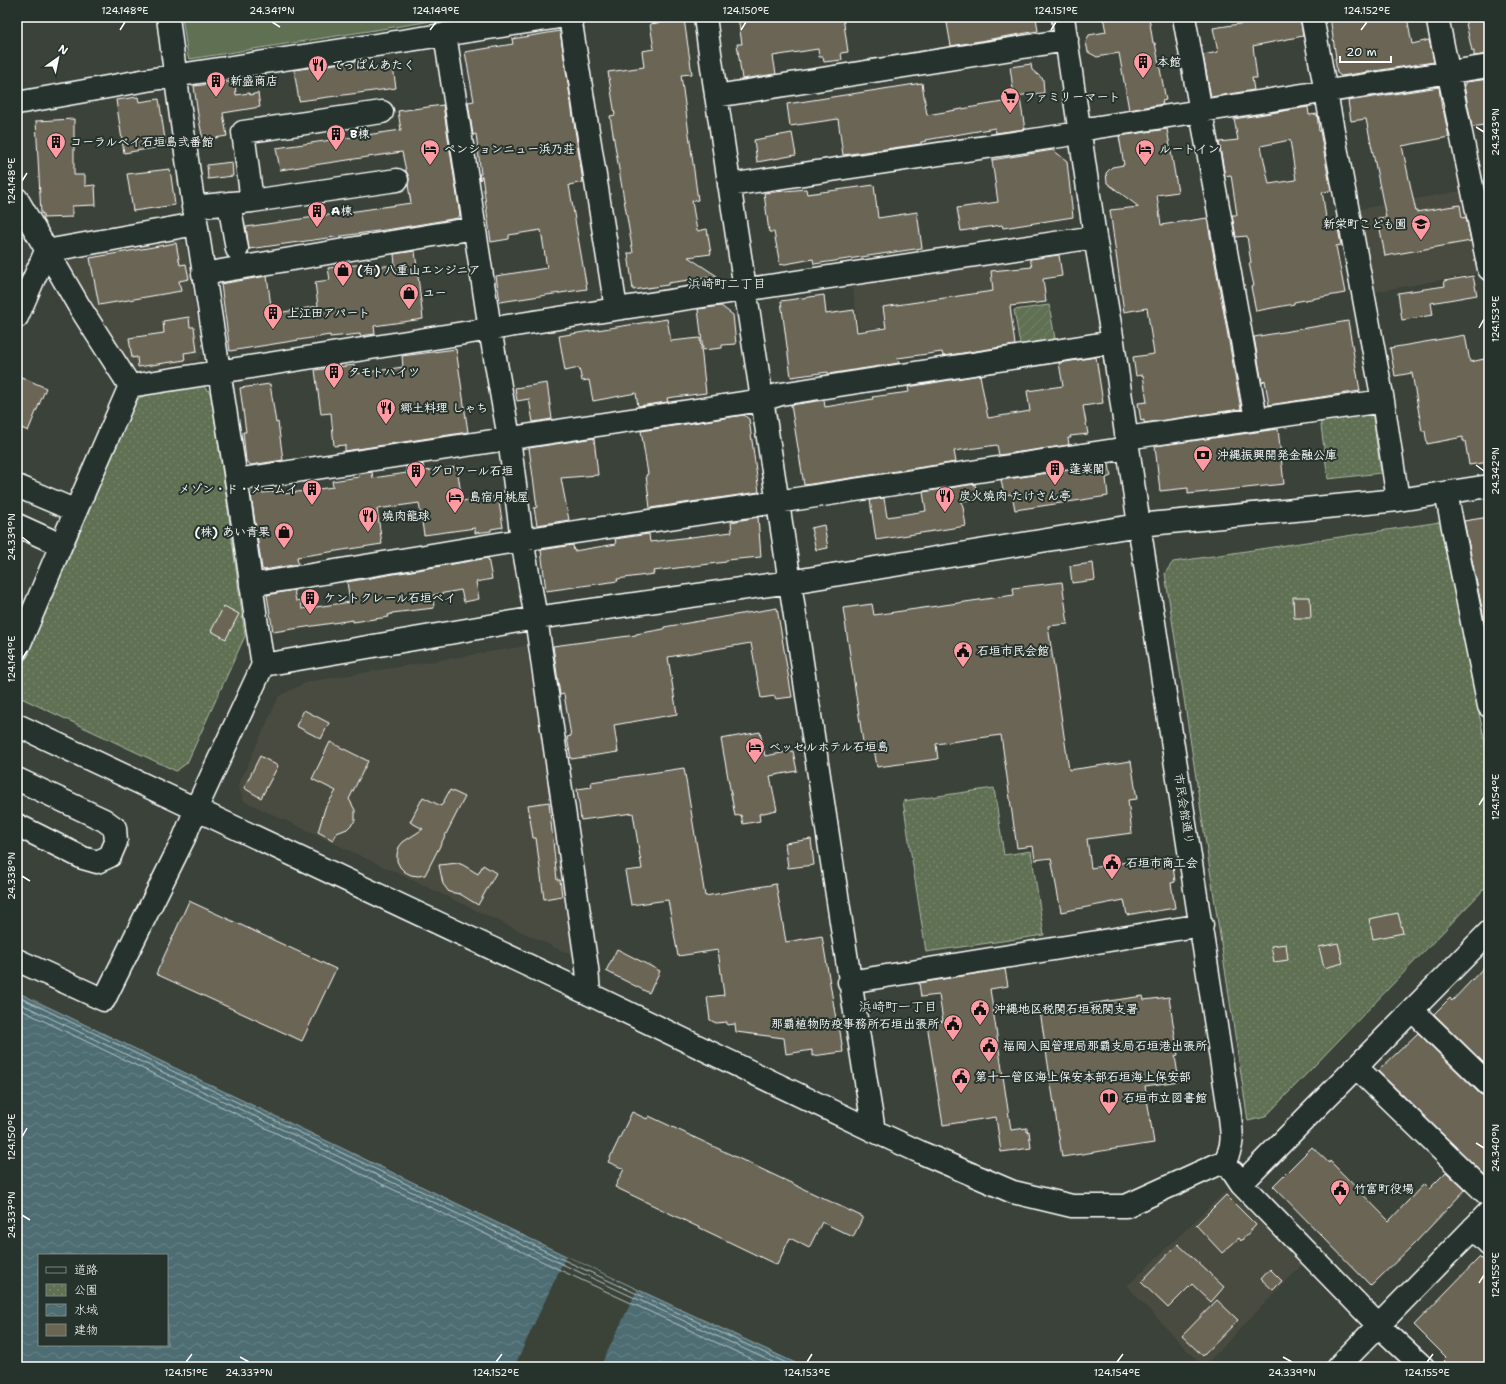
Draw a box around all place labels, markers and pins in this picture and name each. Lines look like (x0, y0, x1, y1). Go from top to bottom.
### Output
building icon: 本館 (1132, 51, 1154, 79)
restaurant icon: てっぱんあたく (307, 54, 329, 82)
place label: 本館 (1157, 54, 1181, 70)
place label: てっぱんあたく (332, 57, 415, 73)
building icon: 新盛商店 (205, 70, 227, 98)
place label: 新盛商店 (230, 73, 278, 89)
supermarket icon: ファミリーマート (999, 86, 1021, 114)
place label: ファミリーマート (1024, 89, 1120, 105)
building icon: B棟 (325, 123, 347, 151)
place label: B棟 (350, 126, 369, 142)
building icon: コーラルベイ石垣島弐番館 (45, 131, 67, 159)
place label: コーラルベイ石垣島弐番館 (70, 134, 214, 150)
hotel icon: ペンションニュー浜乃荘 (419, 138, 441, 166)
hotel icon: ルートイン (1134, 138, 1156, 166)
place label: ペンションニュー浜乃荘 (444, 141, 575, 157)
place label: ルートイン (1159, 141, 1219, 157)
building icon: A棟 (306, 200, 328, 228)
place label: A棟 (331, 203, 352, 219)
school or university icon: 新栄町こども園 (1410, 213, 1432, 241)
place label: 新栄町こども園 (1323, 216, 1407, 232)
shop icon: (有) 八重山エンジニア (332, 259, 354, 287)
place label: (有) 八重山エンジニア (357, 262, 481, 278)
shop icon: ユー (398, 282, 420, 310)
place label: ユー (423, 285, 447, 301)
building icon: 上江田アパート (262, 302, 284, 330)
place label: 上江田アパート (287, 305, 370, 321)
building icon: タモトハイツ (323, 361, 345, 389)
place label: タモトハイツ (348, 364, 420, 380)
restaurant icon: 郷土料理 しゃち (375, 397, 397, 425)
place label: 郷土料理 しゃち (400, 400, 488, 416)
bank icon: 沖縄振興開発金融公庫 (1192, 444, 1214, 472)
place label: 沖縄振興開発金融公庫 (1217, 447, 1337, 463)
building icon: 蓬莱閣 (1044, 458, 1066, 486)
building icon: グロワール石垣 (405, 460, 427, 488)
place label: 蓬莱閣 (1069, 461, 1105, 477)
place label: グロワール石垣 (430, 463, 514, 479)
building icon: メゾン・ド・メームイ (301, 478, 323, 506)
place label: メゾン・ド・メームイ (178, 481, 298, 497)
restaurant icon: 炭火燒肉 たけさん亭 (934, 485, 956, 513)
hotel icon: 島宿月桃屋 (444, 486, 466, 514)
place label: 炭火燒肉 たけさん亭 (959, 488, 1071, 504)
place label: 島宿月桃屋 (469, 489, 529, 505)
restaurant icon: 燒肉龍球 (357, 505, 379, 533)
place label: 燒肉龍球 (382, 508, 430, 524)
shop icon: (株) あい青果 (273, 521, 295, 549)
place label: (株) あい青果 (194, 524, 270, 540)
building icon: ケントクレール石垣ベイ (299, 587, 321, 615)
place label: ケントクレール石垣ベイ (324, 590, 456, 606)
public building icon: 石垣市民会館 (952, 640, 974, 668)
place label: 石垣市民会館 (977, 643, 1049, 659)
hotel icon: ベッセルホテル石垣島 (744, 736, 766, 764)
place label: ベッセルホテル石垣島 (769, 739, 889, 755)
public building icon: 石垣市商工会 (1101, 852, 1123, 880)
place label: 石垣市商工会 (1126, 855, 1198, 871)
public building icon: 沖縄地区税関石垣税関支署 (969, 998, 991, 1026)
place label: 沖縄地区税関石垣税関支署 (994, 1001, 1138, 1017)
public building icon: 那覇植物防疫事務所石垣出張所 (942, 1013, 964, 1041)
place label: 那覇植物防疫事務所石垣出張所 (771, 1016, 940, 1032)
public building icon: 福岡入国管理局那覇支局石垣港出張所 (978, 1035, 1000, 1063)
place label: 福岡入国管理局那覇支局石垣港出張所 (1003, 1038, 1208, 1054)
public building icon: 第十一管区海上保安本部石垣海上保安部 (950, 1066, 972, 1094)
place label: 第十一管区海上保安本部石垣海上保安部 (975, 1069, 1191, 1085)
library icon: 石垣市立図書館 (1098, 1087, 1120, 1115)
place label: 石垣市立図書館 (1123, 1090, 1207, 1106)
public building icon: 竹富町役場 (1329, 1178, 1351, 1206)
place label: 竹富町役場 (1354, 1181, 1414, 1197)

